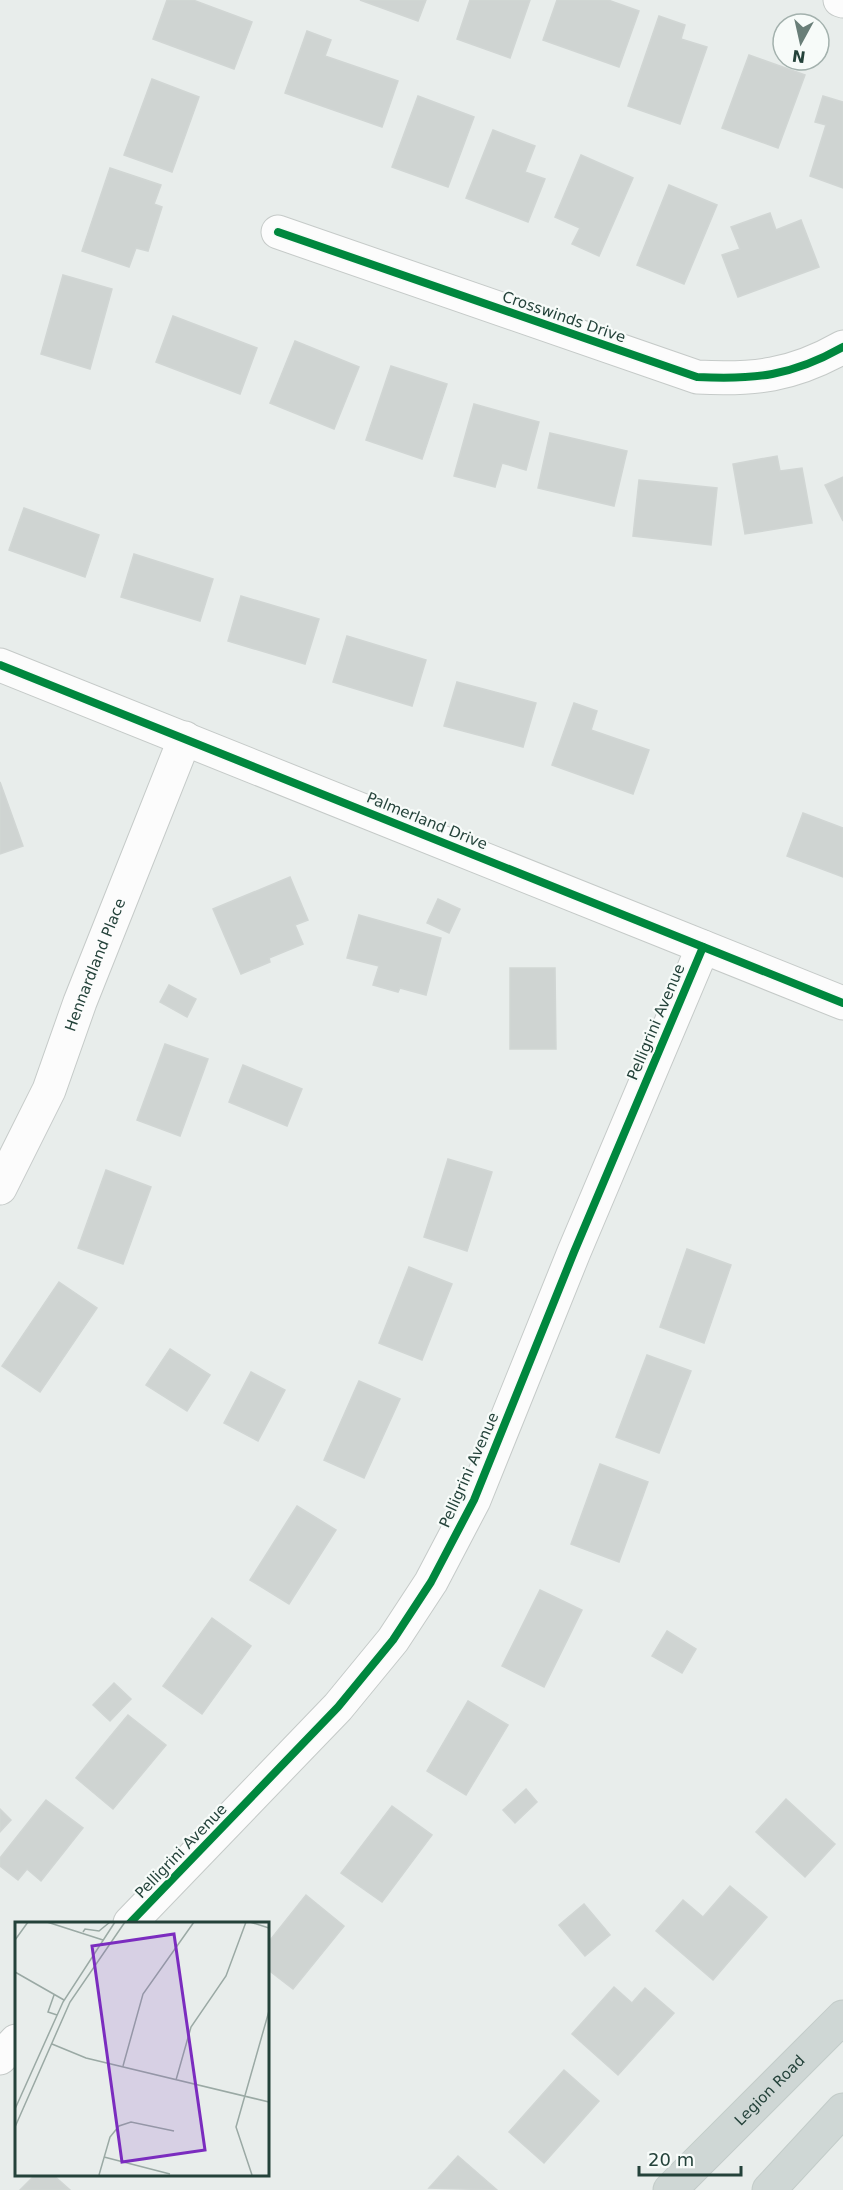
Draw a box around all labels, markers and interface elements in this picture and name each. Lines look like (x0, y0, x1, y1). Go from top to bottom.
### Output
north arrow (771, 12, 831, 72)
text: N (791, 46, 807, 67)
street label: Crosswinds Drive (500, 287, 628, 347)
street label: Palmerland Drive (364, 789, 490, 853)
street label: Hennardland Place (61, 896, 129, 1034)
street label: Pelligrini Avenue (623, 961, 689, 1083)
street label: Pelligrini Avenue (436, 1410, 502, 1530)
street label: Pelligrini Avenue (131, 1800, 231, 1902)
inset map (15, 1922, 268, 2175)
street label: Legion Road (731, 2051, 809, 2129)
scale bar (639, 2139, 741, 2177)
text: 20 m (648, 2149, 694, 2170)

